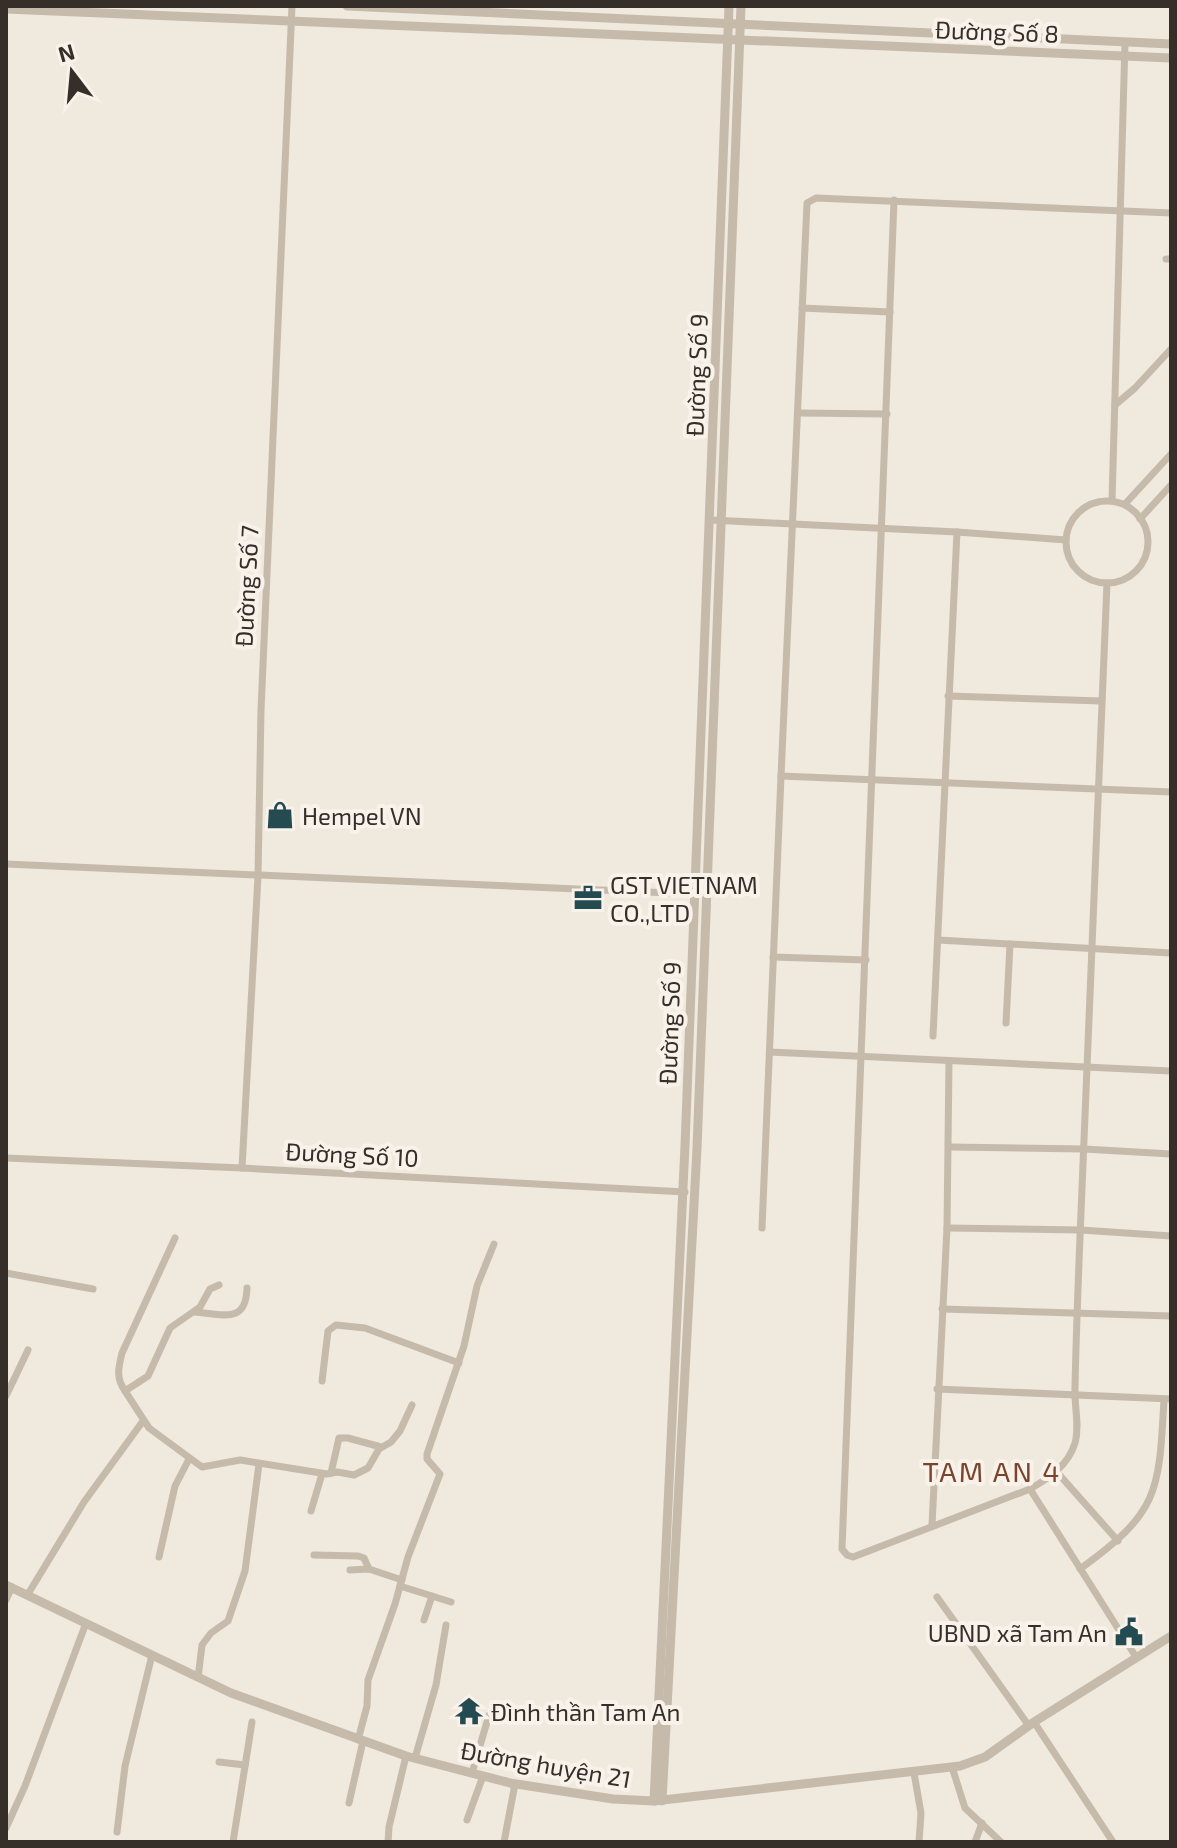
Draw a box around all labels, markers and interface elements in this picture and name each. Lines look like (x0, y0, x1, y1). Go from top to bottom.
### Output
street label: Đường Số 8 (935, 14, 1059, 48)
north arrow (32, 32, 112, 112)
text: N (55, 37, 77, 66)
street label: Đường Số 9 (679, 313, 713, 437)
street label: Đường Số 7 (228, 524, 264, 648)
shop icon: Hempel VN (265, 800, 295, 830)
place label: Hempel VN (302, 801, 422, 830)
place label: GST VIETNAM CO.,LTD (610, 870, 758, 927)
office icon: GST VIETNAM CO.,LTD (573, 883, 603, 913)
street label: Đường Số 9 (652, 961, 686, 1085)
street label: Đường Số 10 (285, 1136, 419, 1172)
district label: TAM AN 4 (923, 1454, 1061, 1488)
public building icon: UBND xã Tam An (1114, 1617, 1144, 1647)
place label: UBND xã Tam An (928, 1618, 1107, 1647)
temple icon: Đình thần Tam An (454, 1696, 484, 1726)
place label: Đình thần Tam An (491, 1697, 680, 1726)
street label: Đường huyện 21 (459, 1735, 633, 1793)

